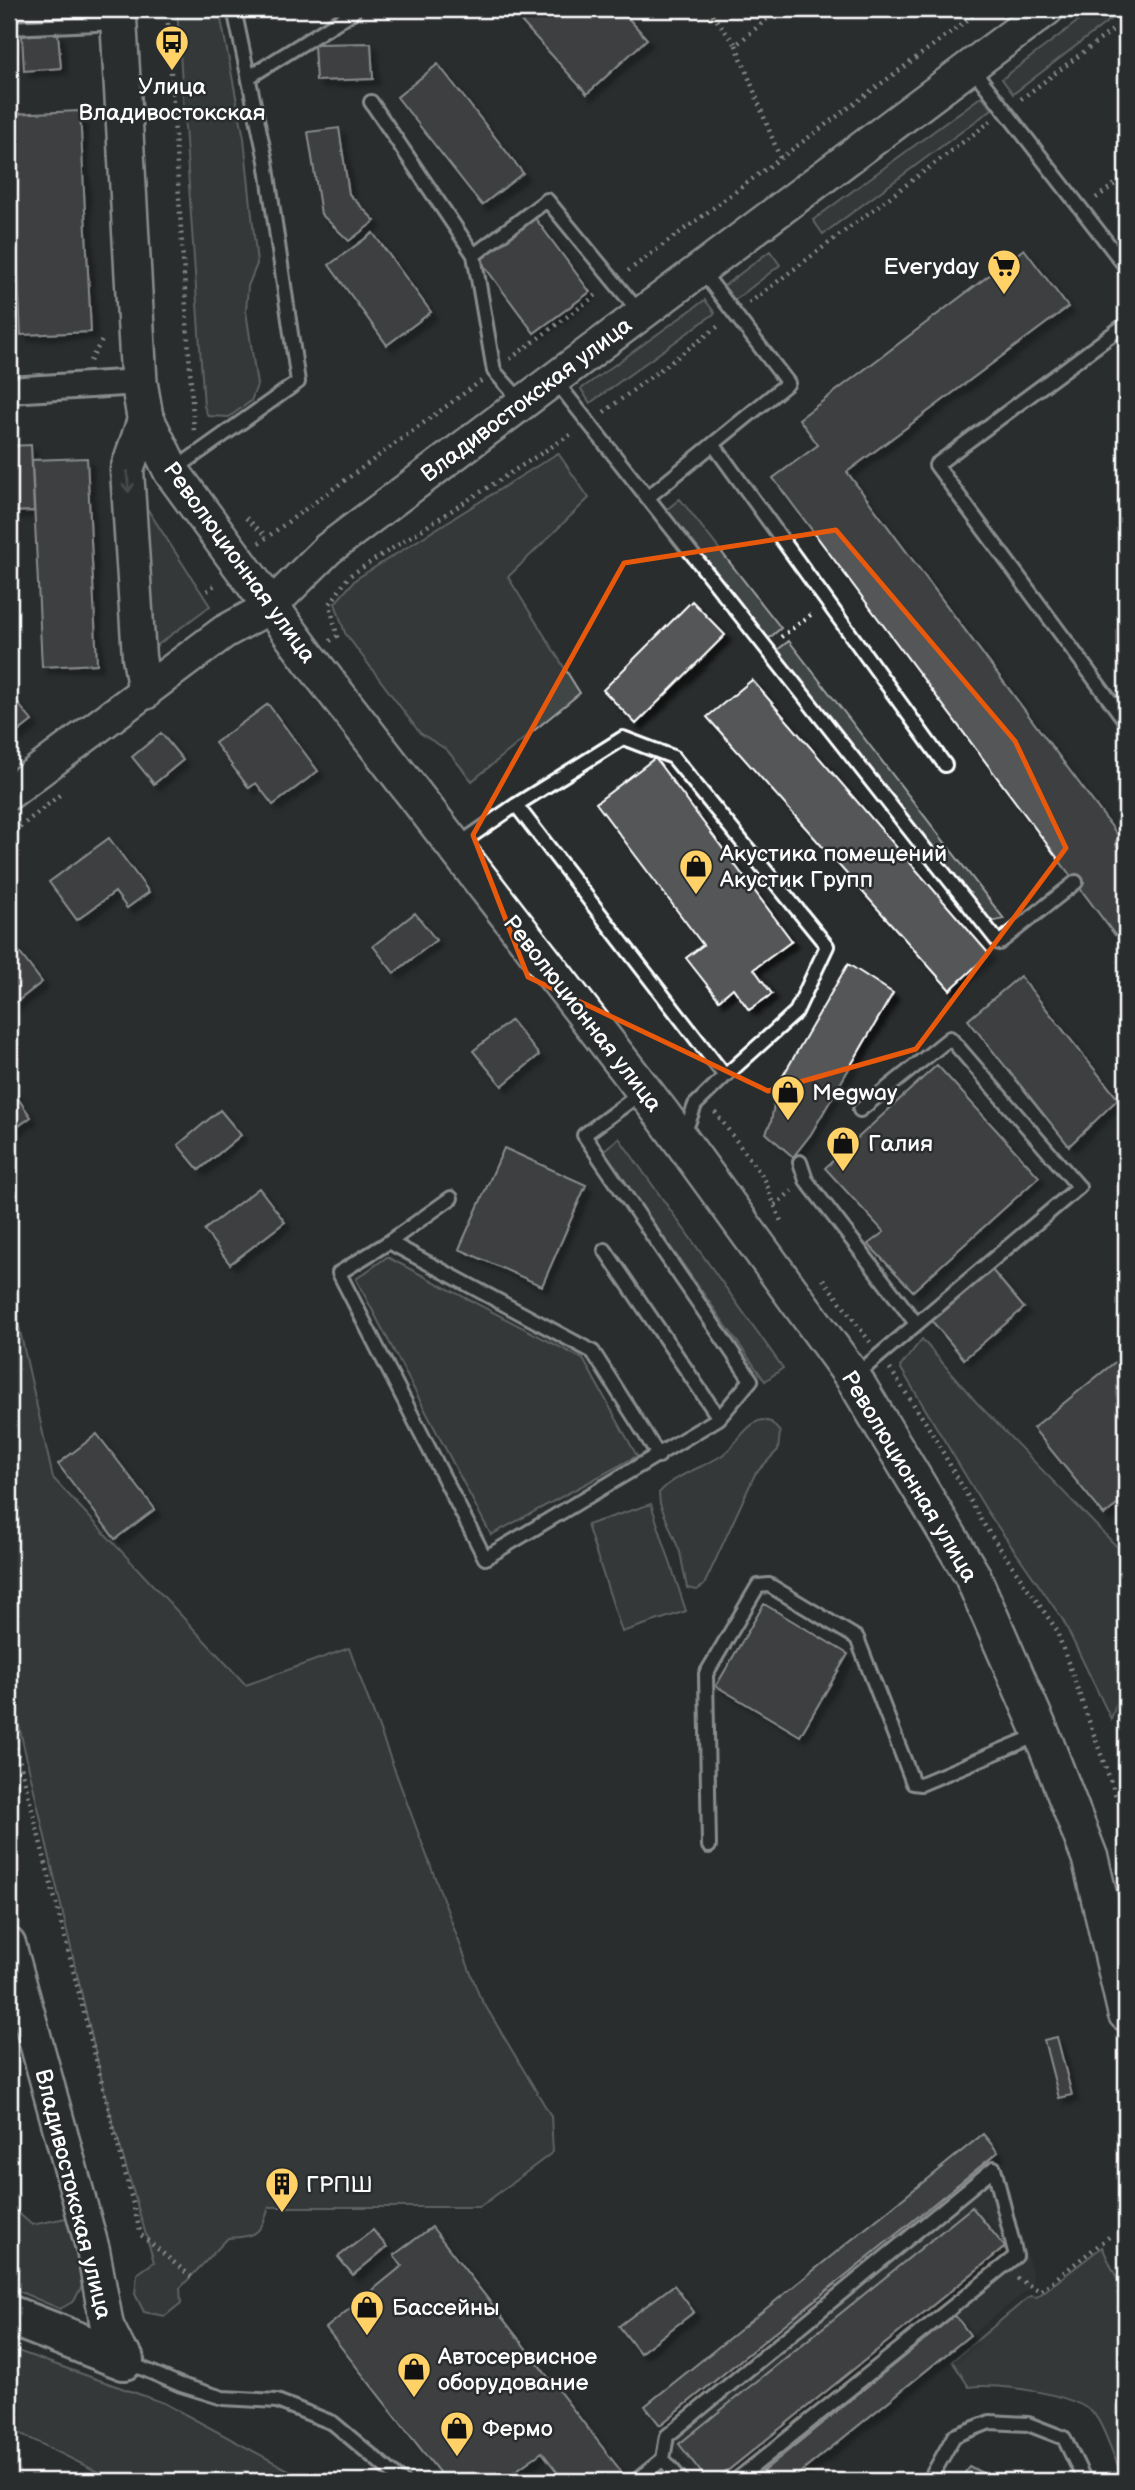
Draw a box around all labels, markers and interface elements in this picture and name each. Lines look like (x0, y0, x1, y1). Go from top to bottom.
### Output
bus stop icon: Улица Владивостокская (153, 23, 191, 72)
place label: Улица Владивостокская (79, 73, 266, 127)
supermarket icon: Everyday (985, 247, 1023, 296)
place label: Everyday (884, 253, 980, 281)
street label: Владивостокская улица (416, 311, 638, 488)
street label: Революционная улица (157, 456, 322, 669)
one-way arrow (122, 471, 135, 493)
place label: Акустика помещений Акустик Групп (719, 840, 947, 894)
shop icon: Акустика помещений Акустик Групп (677, 847, 715, 896)
street label: Революционная улица (497, 910, 668, 1118)
shop icon: Megway (769, 1073, 807, 1122)
place label: Megway (812, 1079, 898, 1107)
shop icon: Галия (824, 1124, 862, 1173)
place label: Галия (868, 1130, 933, 1158)
street label: Революционная улица (835, 1366, 984, 1588)
street label: Владивостокская улица (28, 2066, 118, 2323)
building icon: ГРПШ (263, 2165, 301, 2214)
place label: ГРПШ (306, 2171, 373, 2199)
shop icon: Бассейны (348, 2288, 386, 2337)
place label: Бассейны (392, 2294, 500, 2322)
place label: Автосервисное оборудование (437, 2343, 597, 2397)
shop icon: Автосервисное оборудование (395, 2350, 433, 2399)
shop icon: Фермо (438, 2409, 476, 2458)
place label: Фермо (482, 2415, 553, 2443)

